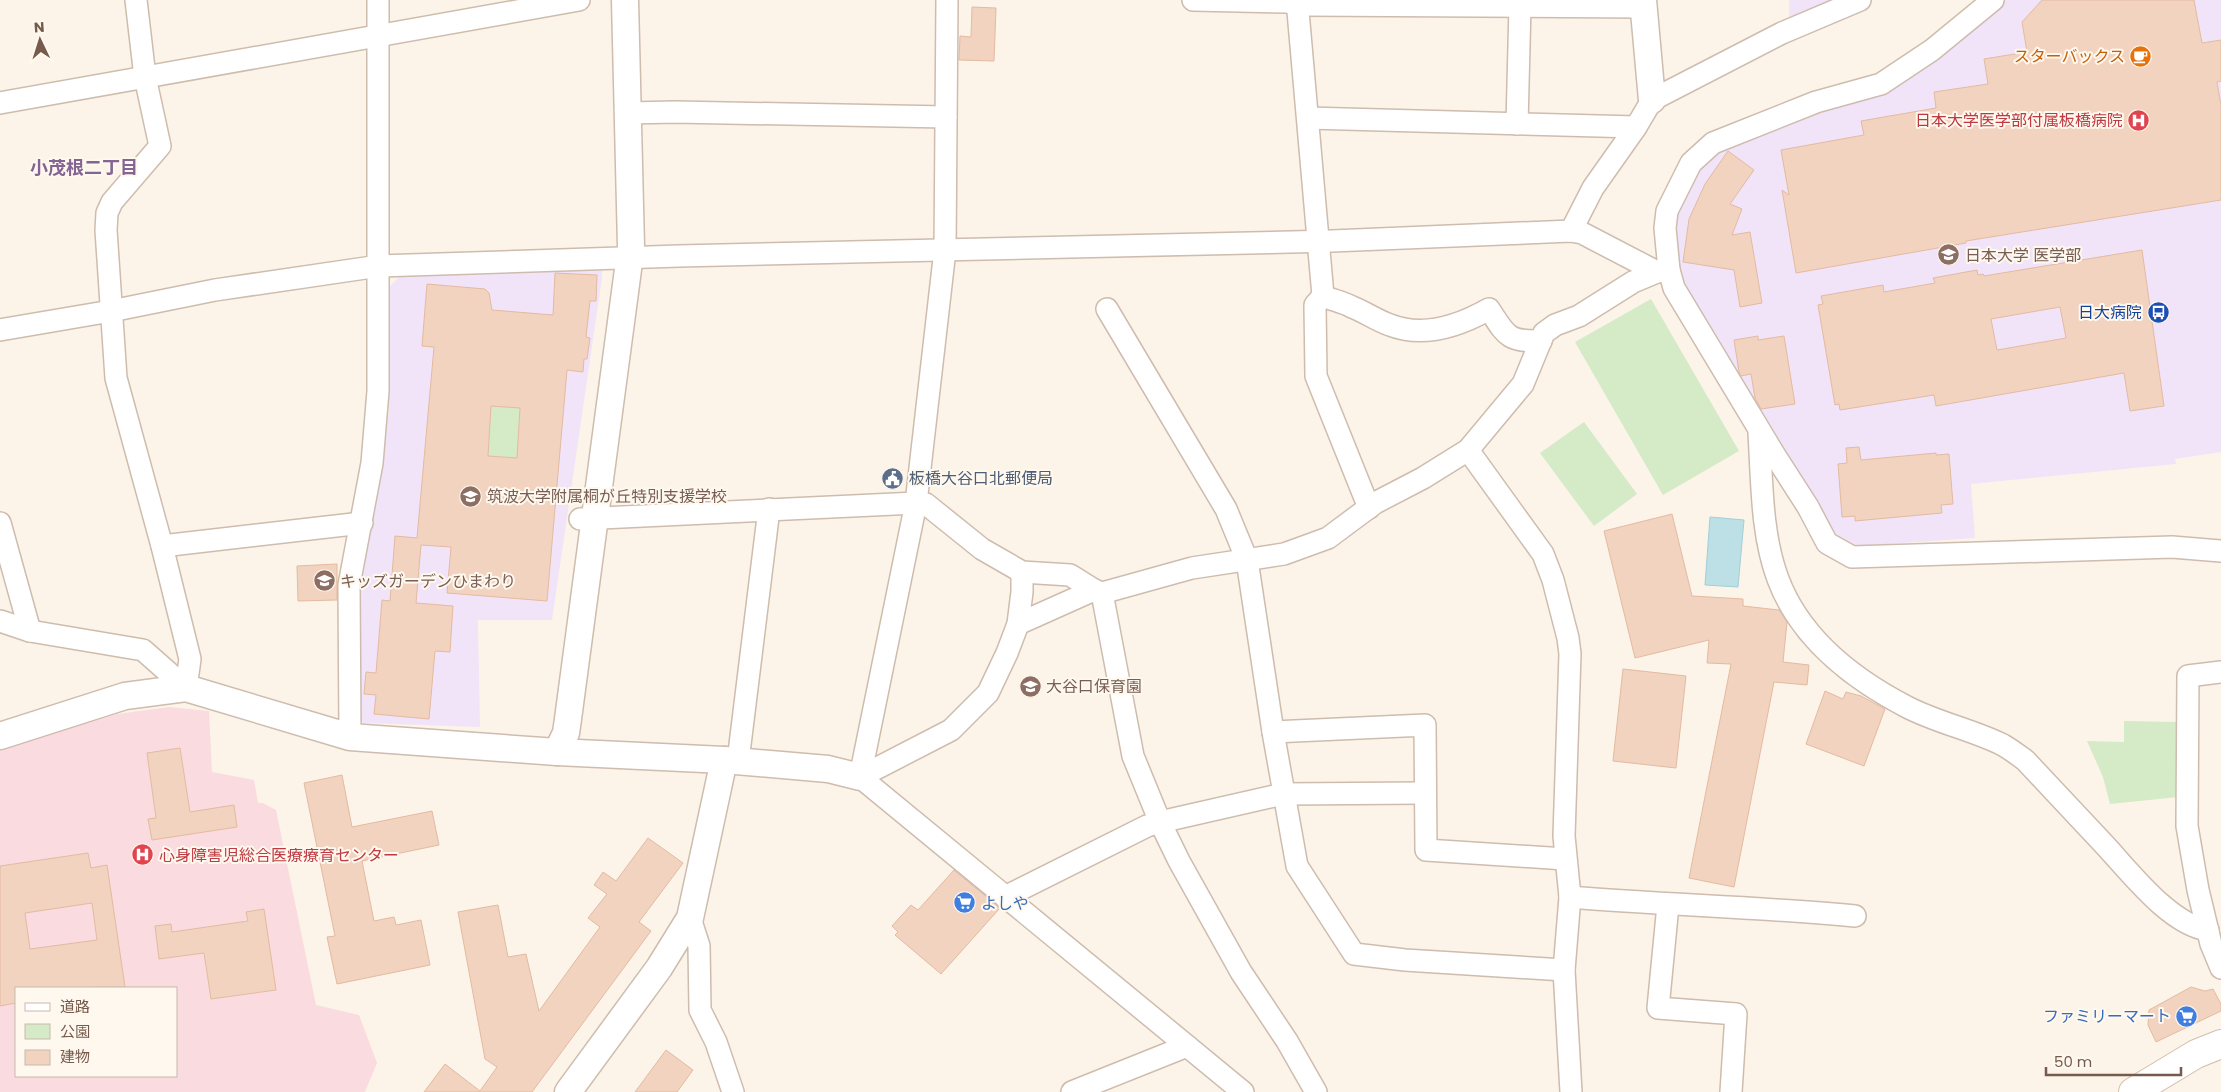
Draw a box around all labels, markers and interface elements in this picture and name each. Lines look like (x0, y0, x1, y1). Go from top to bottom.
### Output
north arrow (15, 15, 65, 65)
text: N (33, 17, 45, 37)
cafe icon: スターバックス (2129, 44, 2153, 68)
place label: スターバックス (2014, 45, 2125, 68)
hospital icon: 日本大学医学部付属板橋病院 (2127, 108, 2151, 132)
place label: 日本大学医学部付属板橋病院 (1915, 109, 2123, 132)
district label: 小茂根二丁目 (30, 155, 138, 180)
school or university icon: 日本大学 医学部 (1937, 243, 1961, 267)
place label: 日本大学 医学部 (1965, 244, 2081, 267)
bus stop icon: 日大病院 (2146, 300, 2170, 324)
place label: 日大病院 (2078, 301, 2142, 324)
public building icon: 板橋大谷口北郵便局 (881, 466, 905, 490)
place label: 板橋大谷口北郵便局 (909, 467, 1053, 490)
school or university icon: 筑波大学附属桐が丘特別支援学校 (459, 484, 483, 508)
place label: 筑波大学附属桐が丘特別支援学校 (487, 485, 727, 508)
school or university icon: キッズガーデンひまわり (312, 569, 336, 593)
place label: キッズガーデンひまわり (340, 570, 516, 593)
school or university icon: 大谷口保育園 (1018, 674, 1042, 698)
place label: 大谷口保育園 (1046, 675, 1142, 698)
hospital icon: 心身障害児総合医療療育センター (131, 843, 155, 867)
place label: 心身障害児総合医療療育センター (159, 844, 399, 867)
supermarket icon: よしや (953, 891, 977, 915)
place label: よしや (981, 892, 1029, 915)
legend (15, 987, 178, 1077)
text: 道路 (60, 996, 90, 1017)
supermarket icon: ファミリーマート (2175, 1004, 2199, 1028)
place label: ファミリーマート (2043, 1005, 2171, 1028)
text: 公園 (60, 1021, 90, 1042)
scale bar (2046, 1044, 2181, 1076)
text: 建物 (60, 1046, 90, 1067)
text: 50 m (2054, 1051, 2092, 1072)

